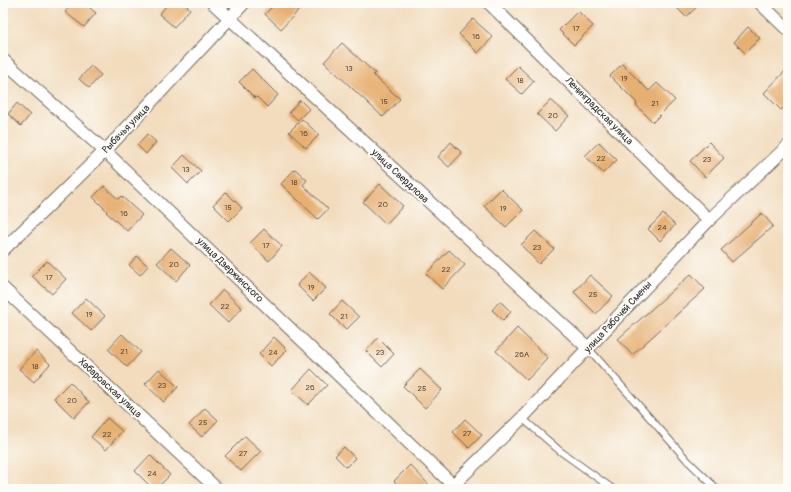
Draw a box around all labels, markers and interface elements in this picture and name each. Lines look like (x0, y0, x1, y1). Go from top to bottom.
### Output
house number: 17 (572, 24, 580, 33)
house number: 16 (472, 32, 480, 41)
house number: 13 (345, 64, 353, 73)
street label: Ленинградская улица (562, 74, 636, 148)
house number: 19 (620, 74, 628, 83)
house number: 18 (516, 76, 524, 85)
house number: 15 (380, 97, 388, 106)
house number: 21 (651, 99, 659, 108)
street label: Рыбачья улица (100, 102, 153, 156)
house number: 20 (548, 111, 559, 120)
house number: 16 (300, 129, 308, 138)
street label: улица Свердлова (368, 146, 431, 206)
house number: 22 (597, 154, 606, 163)
house number: 23 (703, 155, 712, 164)
house number: 13 (182, 165, 190, 174)
house number: 18 (290, 178, 298, 187)
house number: 20 (378, 200, 389, 209)
house number: 15 (224, 203, 232, 212)
house number: 19 (499, 204, 507, 213)
house number: 16 (120, 209, 128, 218)
house number: 24 (657, 223, 667, 232)
street label: улица Дзержинского (194, 235, 266, 305)
house number: 17 (262, 241, 270, 250)
house number: 23 (533, 243, 542, 252)
house number: 20 (169, 260, 180, 269)
house number: 22 (442, 265, 451, 274)
house number: 17 (45, 273, 53, 282)
street label: улица Рабочей Смены (581, 279, 654, 356)
house number: 19 (307, 283, 315, 292)
house number: 25 (589, 290, 597, 299)
house number: 22 (221, 302, 230, 311)
house number: 19 (85, 310, 93, 319)
house number: 21 (340, 312, 348, 321)
house number: 21 (120, 347, 128, 356)
house number: 24 (268, 348, 278, 357)
house number: 23 (376, 348, 385, 357)
house number: 26А (515, 350, 529, 359)
street label: Хабаровская улица (76, 356, 144, 421)
house number: 18 (31, 362, 39, 371)
house number: 23 (158, 381, 167, 390)
house number: 26 (305, 383, 315, 392)
house number: 25 (418, 384, 426, 393)
house number: 20 (67, 396, 78, 405)
house number: 25 (199, 418, 207, 427)
house number: 27 (463, 429, 472, 438)
house number: 22 (103, 430, 112, 439)
house number: 27 (239, 449, 248, 458)
house number: 24 (147, 469, 157, 478)

